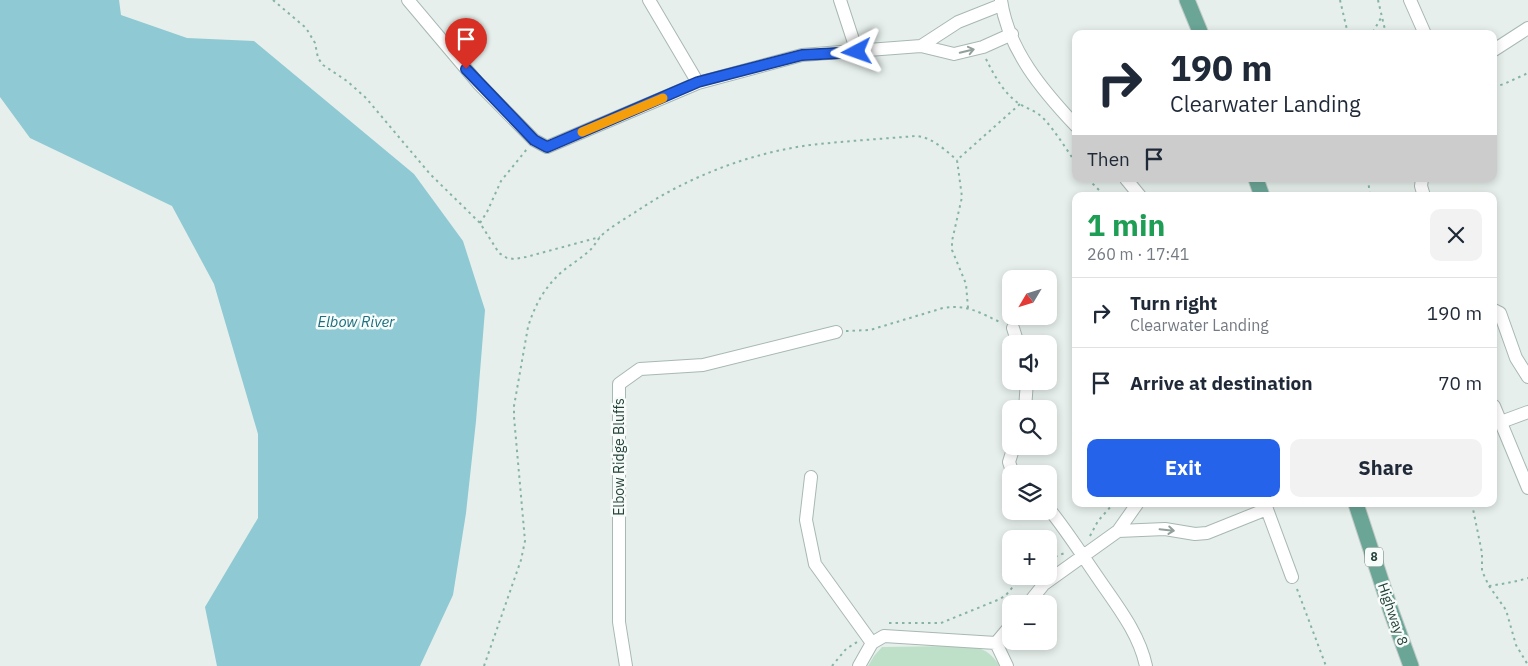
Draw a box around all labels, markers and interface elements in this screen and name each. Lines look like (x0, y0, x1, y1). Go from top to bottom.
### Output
pin (445, 18, 487, 69)
icon: arrive (452, 25, 480, 53)
position arrow (830, 25, 882, 77)
text: 190 m (1170, 45, 1273, 91)
one-way arrow (959, 46, 975, 55)
icon: right (1087, 50, 1152, 115)
text: Clearwater Landing (1170, 89, 1361, 118)
icon: arrive (1140, 145, 1168, 173)
text: Then (1087, 147, 1130, 171)
text: 1 min (1087, 205, 1165, 244)
button: close (1430, 209, 1482, 261)
text: 260 m · 17:41 (1087, 244, 1189, 264)
north arrow (1002, 270, 1058, 325)
map controls (1002, 270, 1057, 650)
text: Turn right (1130, 291, 1217, 315)
icon: right (1087, 299, 1115, 327)
text: 190 m (1427, 301, 1482, 325)
water label: Elbow River (317, 312, 395, 331)
text: Clearwater Landing (1130, 315, 1269, 335)
button: sound (1002, 335, 1057, 390)
icon: arrive (1087, 369, 1115, 397)
text: Arrive at destination (1130, 371, 1313, 395)
text: 70 m (1438, 371, 1482, 395)
street label: Elbow Ridge Bluffs (610, 398, 628, 516)
button: search (1002, 400, 1057, 455)
button: Exit (1087, 439, 1280, 497)
button: Share (1290, 439, 1482, 497)
button: layers (1002, 465, 1057, 520)
one-way arrow (1158, 525, 1174, 535)
button: + (1002, 530, 1057, 585)
road number: 8 (1365, 548, 1383, 566)
street label: Highway 8 (1374, 580, 1412, 648)
button: − (1002, 595, 1057, 650)

